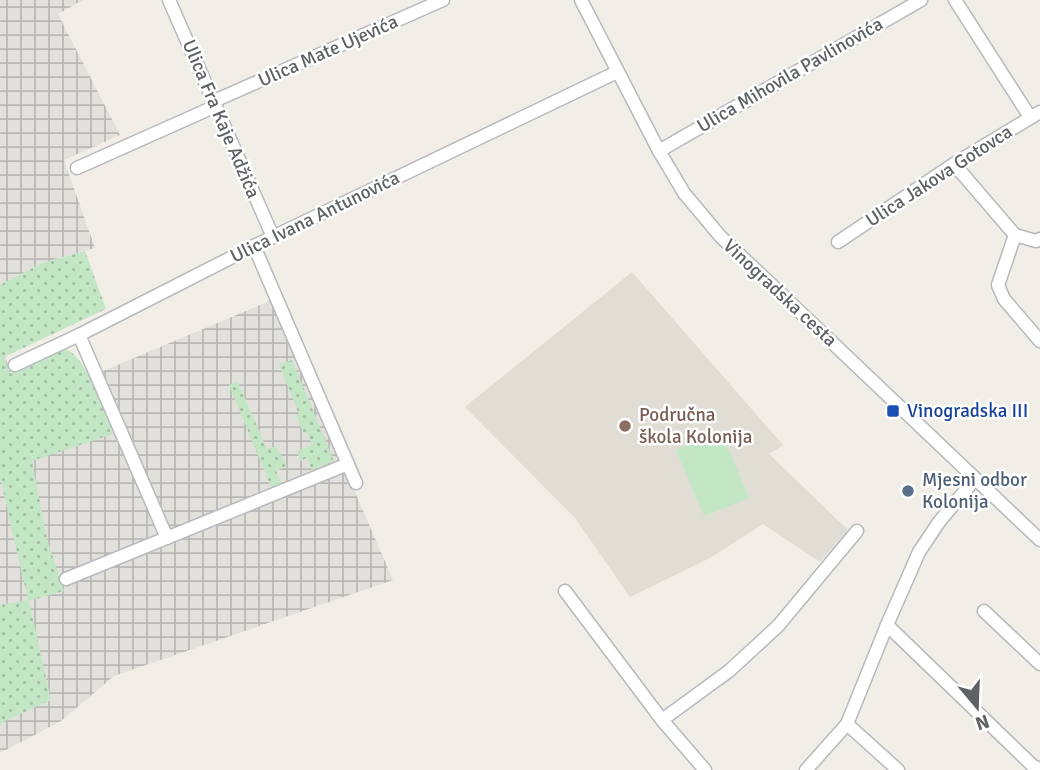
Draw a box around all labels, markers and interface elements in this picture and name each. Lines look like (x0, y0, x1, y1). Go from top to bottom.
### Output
street label: Ulica Mate Ujevića (254, 9, 402, 93)
street label: Ulica Mihovila Pavlinovića (693, 12, 887, 138)
street label: Ulica Fra Kaje Adžića (177, 36, 265, 202)
street label: Ulica Jakova Gotovca (861, 120, 1017, 232)
street label: Ulica Ivana Antunovića (226, 166, 404, 268)
street label: Vinogradska cesta (718, 234, 842, 352)
place label: Vinogradska III (907, 399, 1028, 423)
place label: Područna škola Kolonija (639, 403, 752, 449)
marker: Vinogradska III (885, 403, 901, 419)
marker: Područna škola Kolonija (617, 418, 633, 434)
place label: Mjesni odbor Kolonija (922, 468, 1027, 514)
marker: Mjesni odbor Kolonija (900, 483, 916, 499)
north arrow (942, 672, 1012, 742)
text: N (972, 709, 992, 736)

